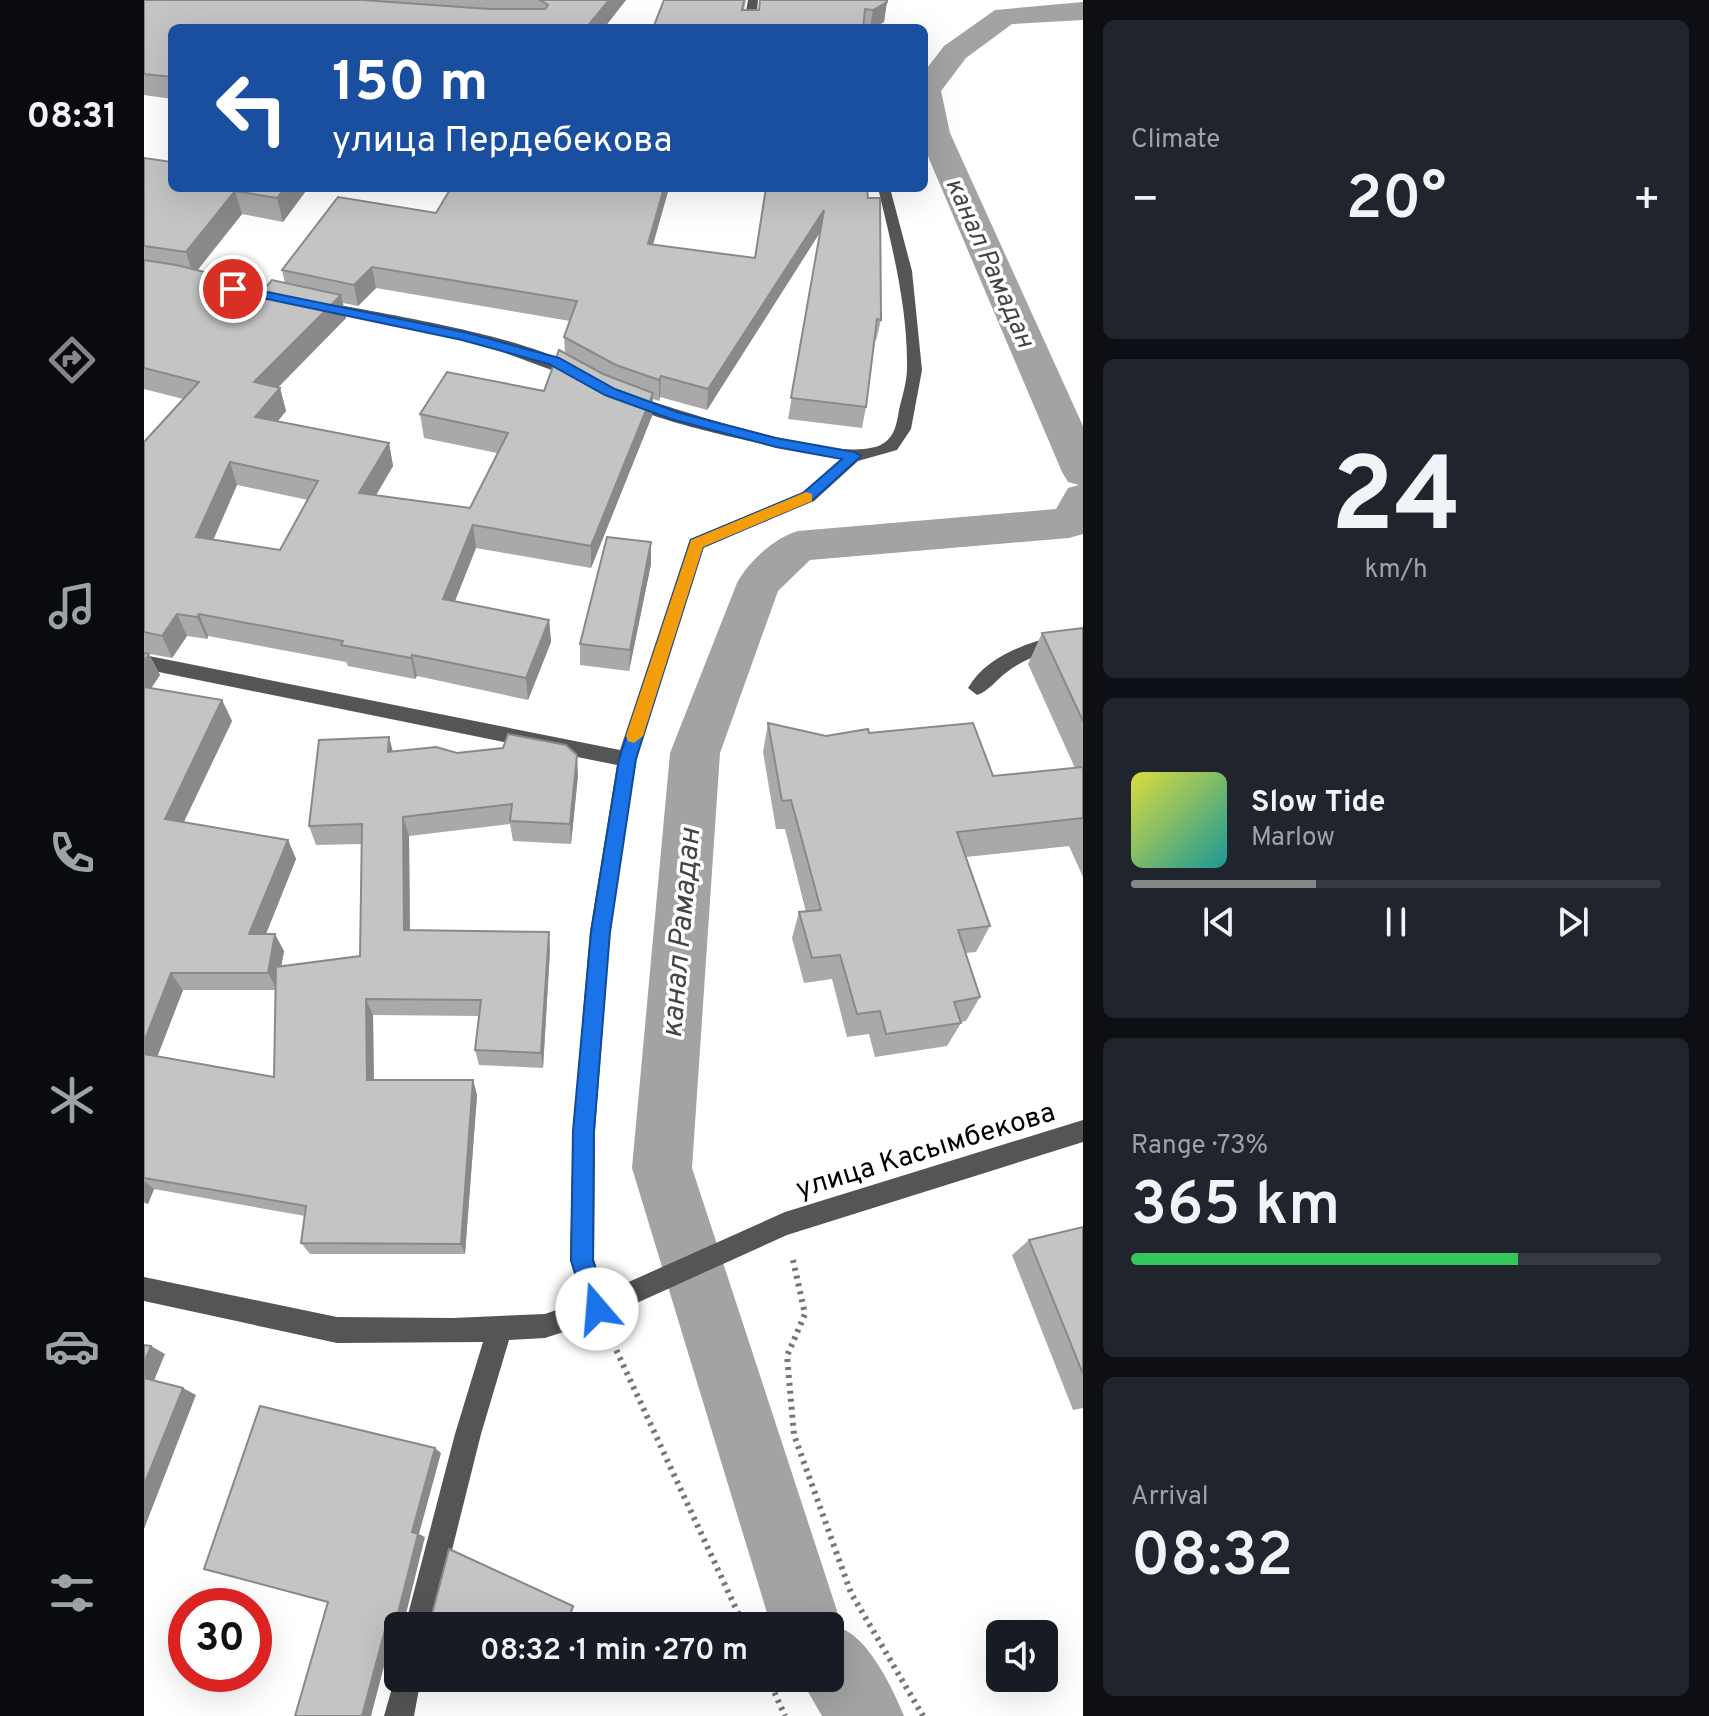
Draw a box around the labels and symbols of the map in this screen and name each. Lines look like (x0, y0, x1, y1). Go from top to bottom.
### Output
water label: канал Рамадан (937, 173, 1041, 354)
pin (199, 255, 267, 323)
water label: канал Рамадан (655, 826, 710, 1040)
street label: улица Касымбекова (792, 1095, 1060, 1208)
position arrow (555, 1267, 639, 1351)
speed limit sign: 30 (168, 1588, 272, 1692)

